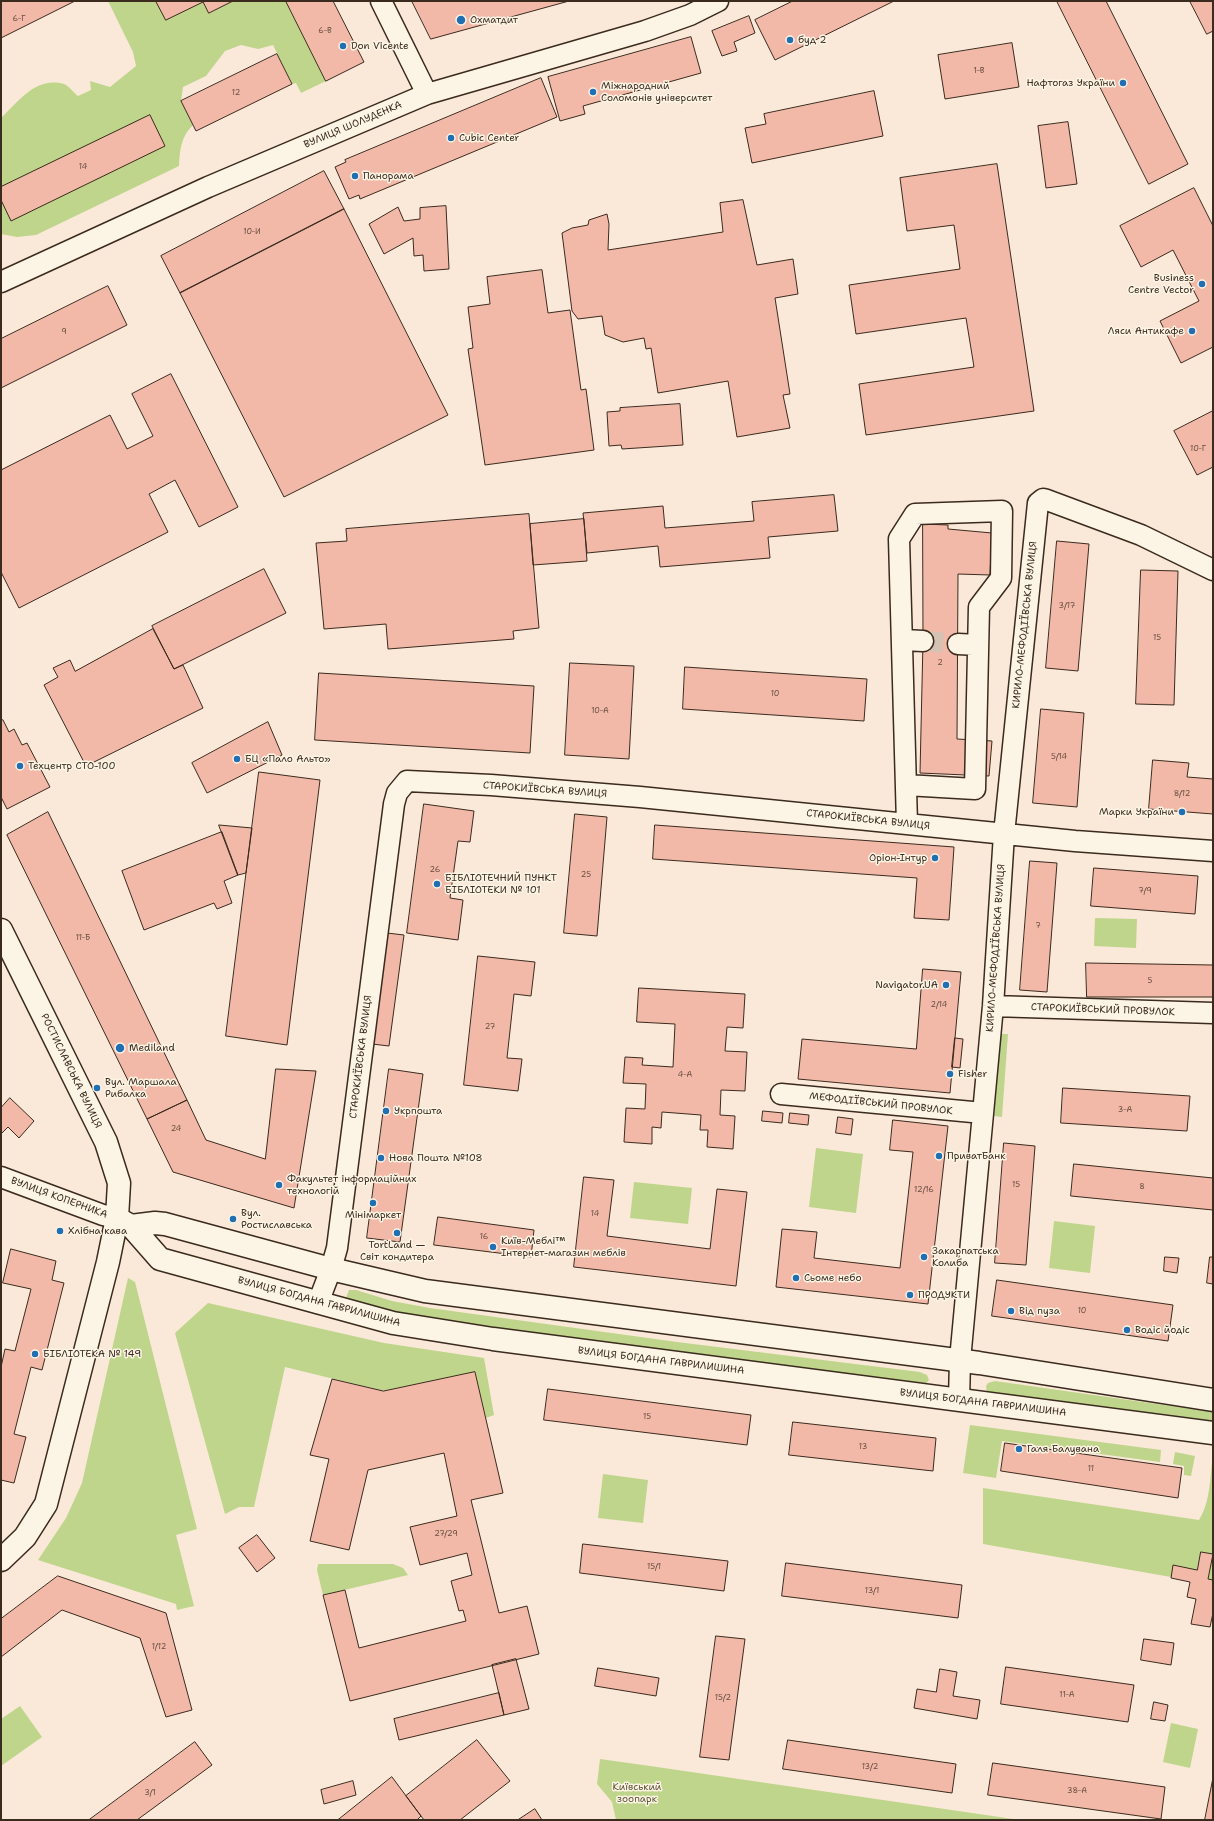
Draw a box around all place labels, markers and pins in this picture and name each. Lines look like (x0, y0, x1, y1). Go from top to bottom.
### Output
marker: Охматдит (455, 14, 467, 26)
place label: Охматдит (470, 14, 518, 26)
place label: буд 2 (798, 34, 827, 46)
marker: буд 2 (785, 35, 795, 45)
place label: Don Vicente (351, 40, 409, 52)
marker: Don Vicente (338, 41, 348, 51)
place label: Нафтогаз України (1026, 77, 1115, 89)
marker: Нафтогаз України (1118, 78, 1128, 88)
place label: Міжнародний Соломонів університет (601, 80, 712, 104)
marker: Міжнародний Соломонів університет (588, 87, 598, 97)
place label: Cubic Center (459, 132, 519, 144)
marker: Cubic Center (446, 133, 456, 143)
place label: Панорама (363, 170, 414, 182)
marker: Панорама (350, 171, 360, 181)
place label: Business Centre Vector (1128, 272, 1194, 296)
marker: Business Centre Vector (1197, 279, 1207, 289)
place label: Ляси Антикафе (1108, 325, 1184, 337)
marker: Ляси Антикафе (1187, 326, 1197, 336)
place label: БЦ «Пало Альто» (245, 753, 331, 765)
marker: БЦ «Пало Альто» (232, 754, 242, 764)
place label: Техцентр СТО-100 (28, 760, 115, 772)
marker: Техцентр СТО-100 (15, 761, 25, 771)
place label: Марки України (1099, 806, 1174, 818)
marker: Марки України (1177, 807, 1187, 817)
place label: Оріон-Інтур (869, 852, 927, 864)
marker: Оріон-Інтур (930, 853, 940, 863)
place label: БІБЛІОТЕЧНИЙ ПУНКТ БІБЛІОТЕКИ № 101 (445, 872, 557, 896)
marker: БІБЛІОТЕЧНИЙ ПУНКТ БІБЛІОТЕКИ № 101 (432, 879, 442, 889)
place label: Navigator.UA (875, 979, 938, 991)
marker: Navigator.UA (941, 980, 951, 990)
marker: Mediland (114, 1042, 126, 1054)
place label: Mediland (129, 1042, 175, 1054)
place label: Fisher (958, 1068, 987, 1080)
marker: Fisher (945, 1069, 955, 1079)
place label: Вул. Маршала Рибалка (105, 1076, 177, 1100)
marker: Вул. Маршала Рибалка (92, 1083, 102, 1093)
place label: Укрпошта (394, 1105, 442, 1117)
marker: Укрпошта (381, 1106, 391, 1116)
place label: ПриватБанк (947, 1150, 1005, 1162)
marker: ПриватБанк (934, 1151, 944, 1161)
place label: Нова Пошта №108 (389, 1152, 483, 1164)
marker: Нова Пошта №108 (376, 1153, 386, 1163)
place label: Факультет інформаційних технологій (287, 1173, 417, 1196)
marker: Факультет інформаційних технологій (274, 1180, 284, 1190)
marker: Мінімаркет (368, 1198, 378, 1208)
place label: Вул. Ростиславська (241, 1207, 312, 1230)
place label: Мінімаркет (345, 1209, 401, 1221)
marker: Вул. Ростиславська (228, 1214, 238, 1224)
place label: Хлібна кава (68, 1225, 127, 1237)
marker: Хлібна кава (55, 1226, 65, 1236)
marker: TortLand — Світ кондитера (392, 1228, 402, 1238)
place label: Київ-Меблі™ Інтернет-магазин меблів (501, 1235, 626, 1258)
place label: TortLand — Світ кондитера (360, 1239, 434, 1262)
marker: Київ-Меблі™ Інтернет-магазин меблів (488, 1242, 498, 1252)
place label: Закарпатська Колиба (932, 1245, 999, 1268)
marker: Закарпатська Колиба (919, 1252, 929, 1262)
place label: Сьоме небо (804, 1272, 861, 1284)
marker: Сьоме небо (791, 1273, 801, 1283)
place label: ПРОДУКТИ (918, 1289, 970, 1301)
marker: ПРОДУКТИ (905, 1290, 915, 1300)
place label: Від пуза (1019, 1305, 1060, 1317)
marker: Від пуза (1006, 1306, 1016, 1316)
place label: Водіс йодіс (1135, 1324, 1190, 1336)
marker: Водіс йодіс (1122, 1325, 1132, 1335)
place label: БІБЛІОТЕКА № 149 (43, 1348, 141, 1360)
marker: БІБЛІОТЕКА № 149 (30, 1349, 40, 1359)
place label: Галя Балувана (1027, 1443, 1099, 1455)
marker: Галя Балувана (1014, 1444, 1024, 1454)

